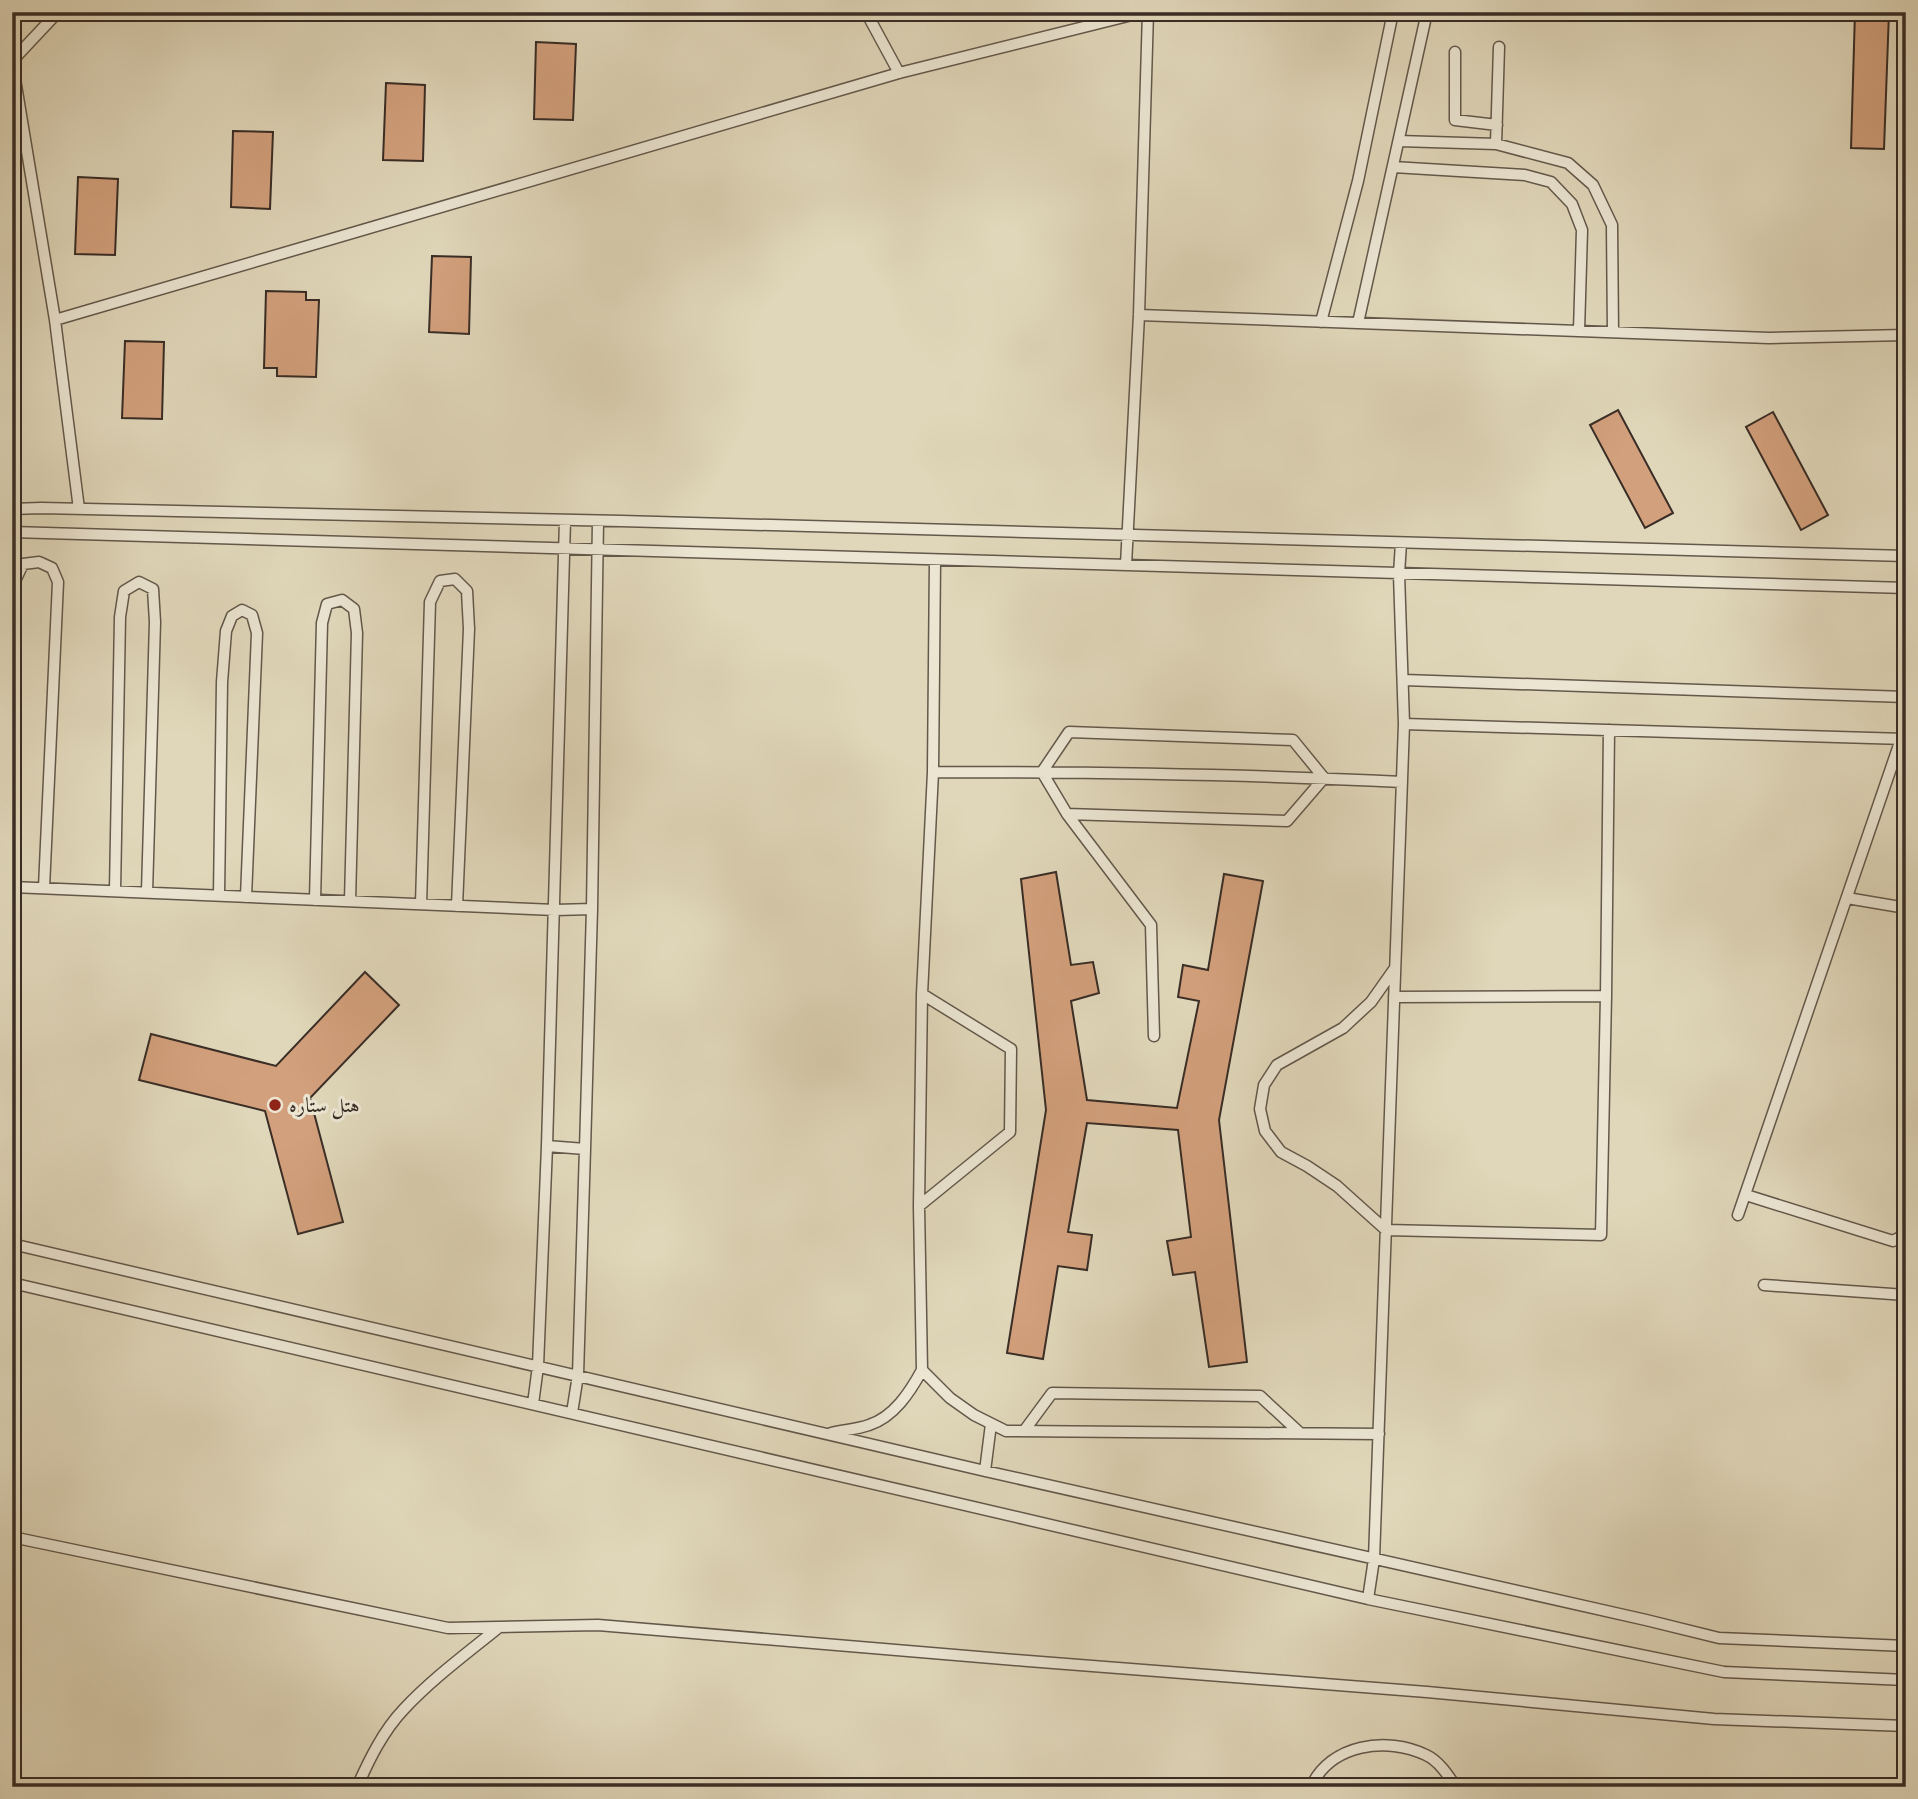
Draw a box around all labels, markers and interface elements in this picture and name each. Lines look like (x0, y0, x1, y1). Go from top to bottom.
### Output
place label: هتل ستاره (289, 1093, 360, 1120)
marker: هتل ستاره (267, 1097, 283, 1113)

